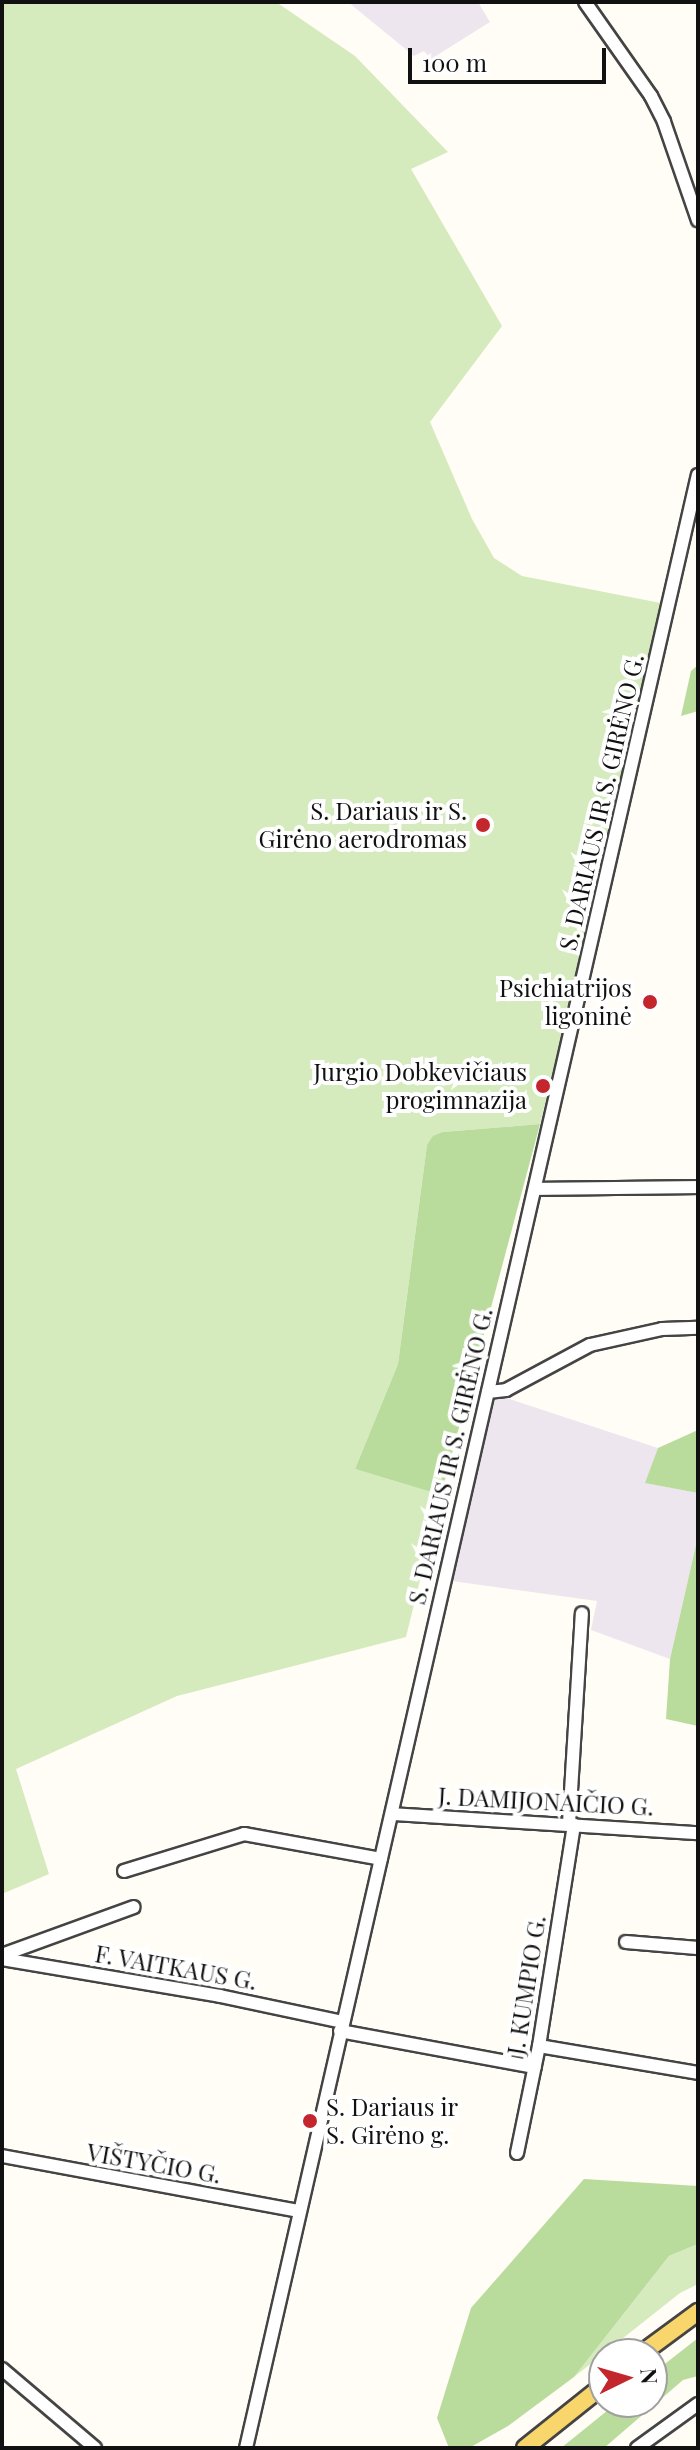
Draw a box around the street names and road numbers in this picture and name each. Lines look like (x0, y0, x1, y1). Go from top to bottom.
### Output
street label: S. DARIAUS IR S. GIRĖNO G. (553, 651, 649, 953)
street label: S. DARIAUS IR S. GIRĖNO G. (402, 1305, 498, 1607)
street label: J. DAMIJONAIČIO G. (438, 1781, 654, 1821)
street label: J. KUMPIO G. (501, 1913, 551, 2057)
street label: F. VAITKAUS G. (92, 1939, 260, 1995)
street label: VIŠTYČIO G. (85, 2137, 223, 2189)

